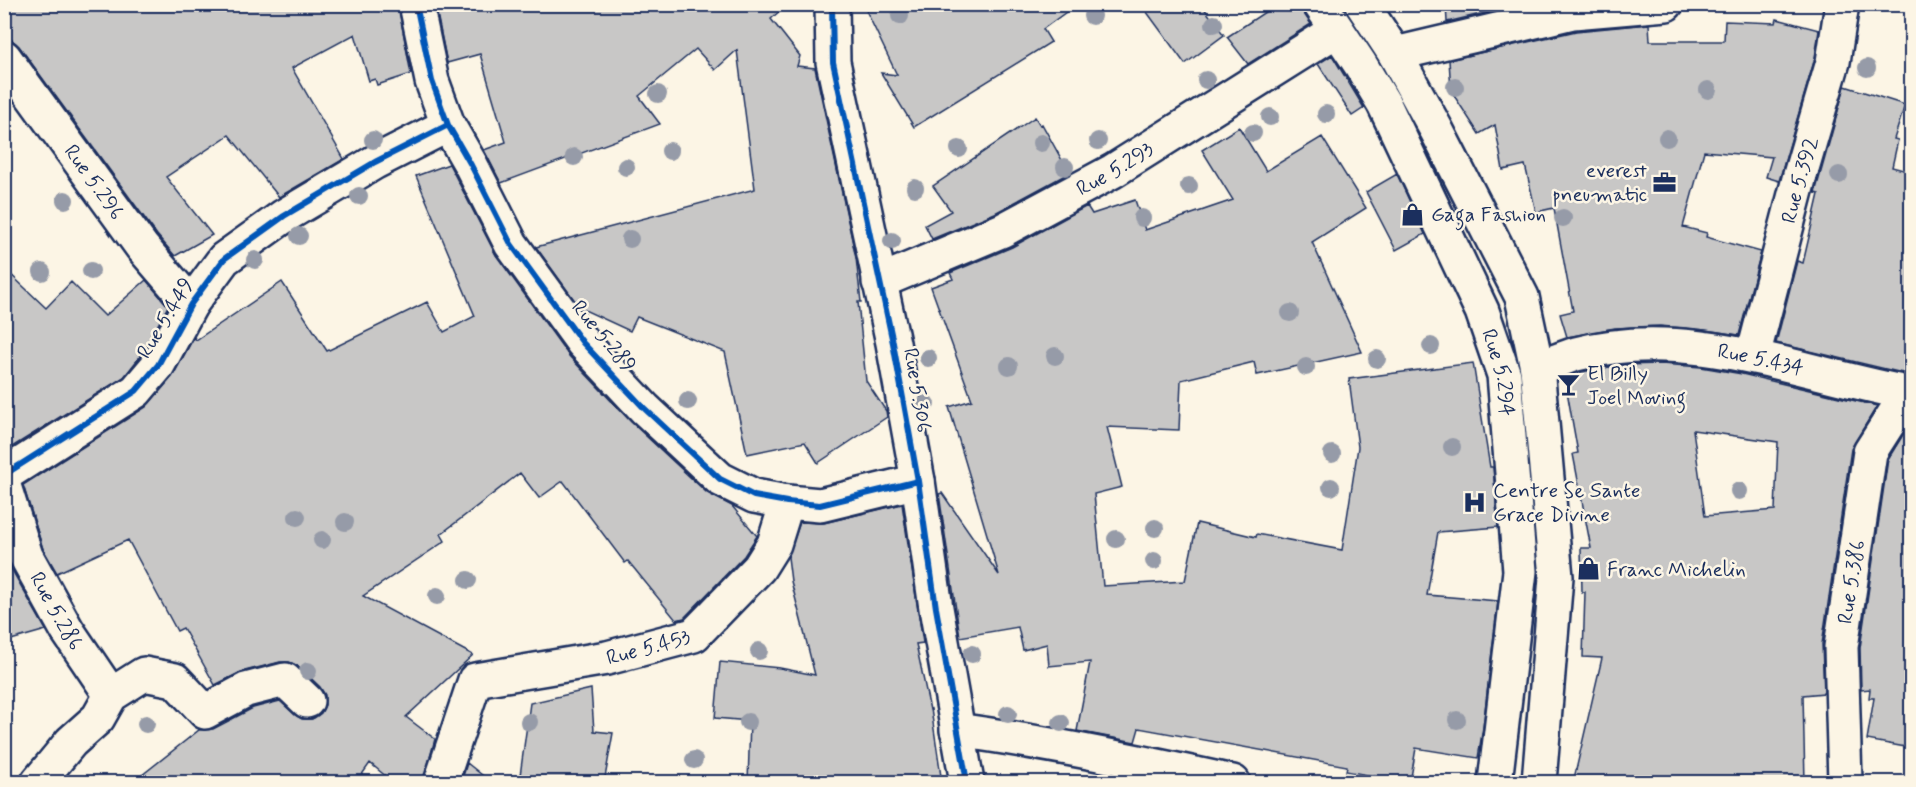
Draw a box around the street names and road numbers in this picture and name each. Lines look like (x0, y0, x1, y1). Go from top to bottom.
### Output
street label: Rue 5.392 (1775, 134, 1825, 226)
street label: Rue 5.293 (1072, 136, 1160, 203)
street label: Rue 5.296 (57, 139, 130, 225)
street label: Rue 5.449 (131, 273, 201, 364)
street label: Rue 5.289 (565, 294, 642, 379)
street label: Rue 5.294 (1474, 325, 1520, 417)
street label: Rue 5.434 (1715, 337, 1806, 383)
street label: Rue 5.306 (896, 346, 938, 435)
street label: Rue 5.386 (1832, 538, 1872, 626)
street label: Rue 5.286 (22, 567, 89, 656)
street label: Rue 5.453 (603, 623, 694, 673)

